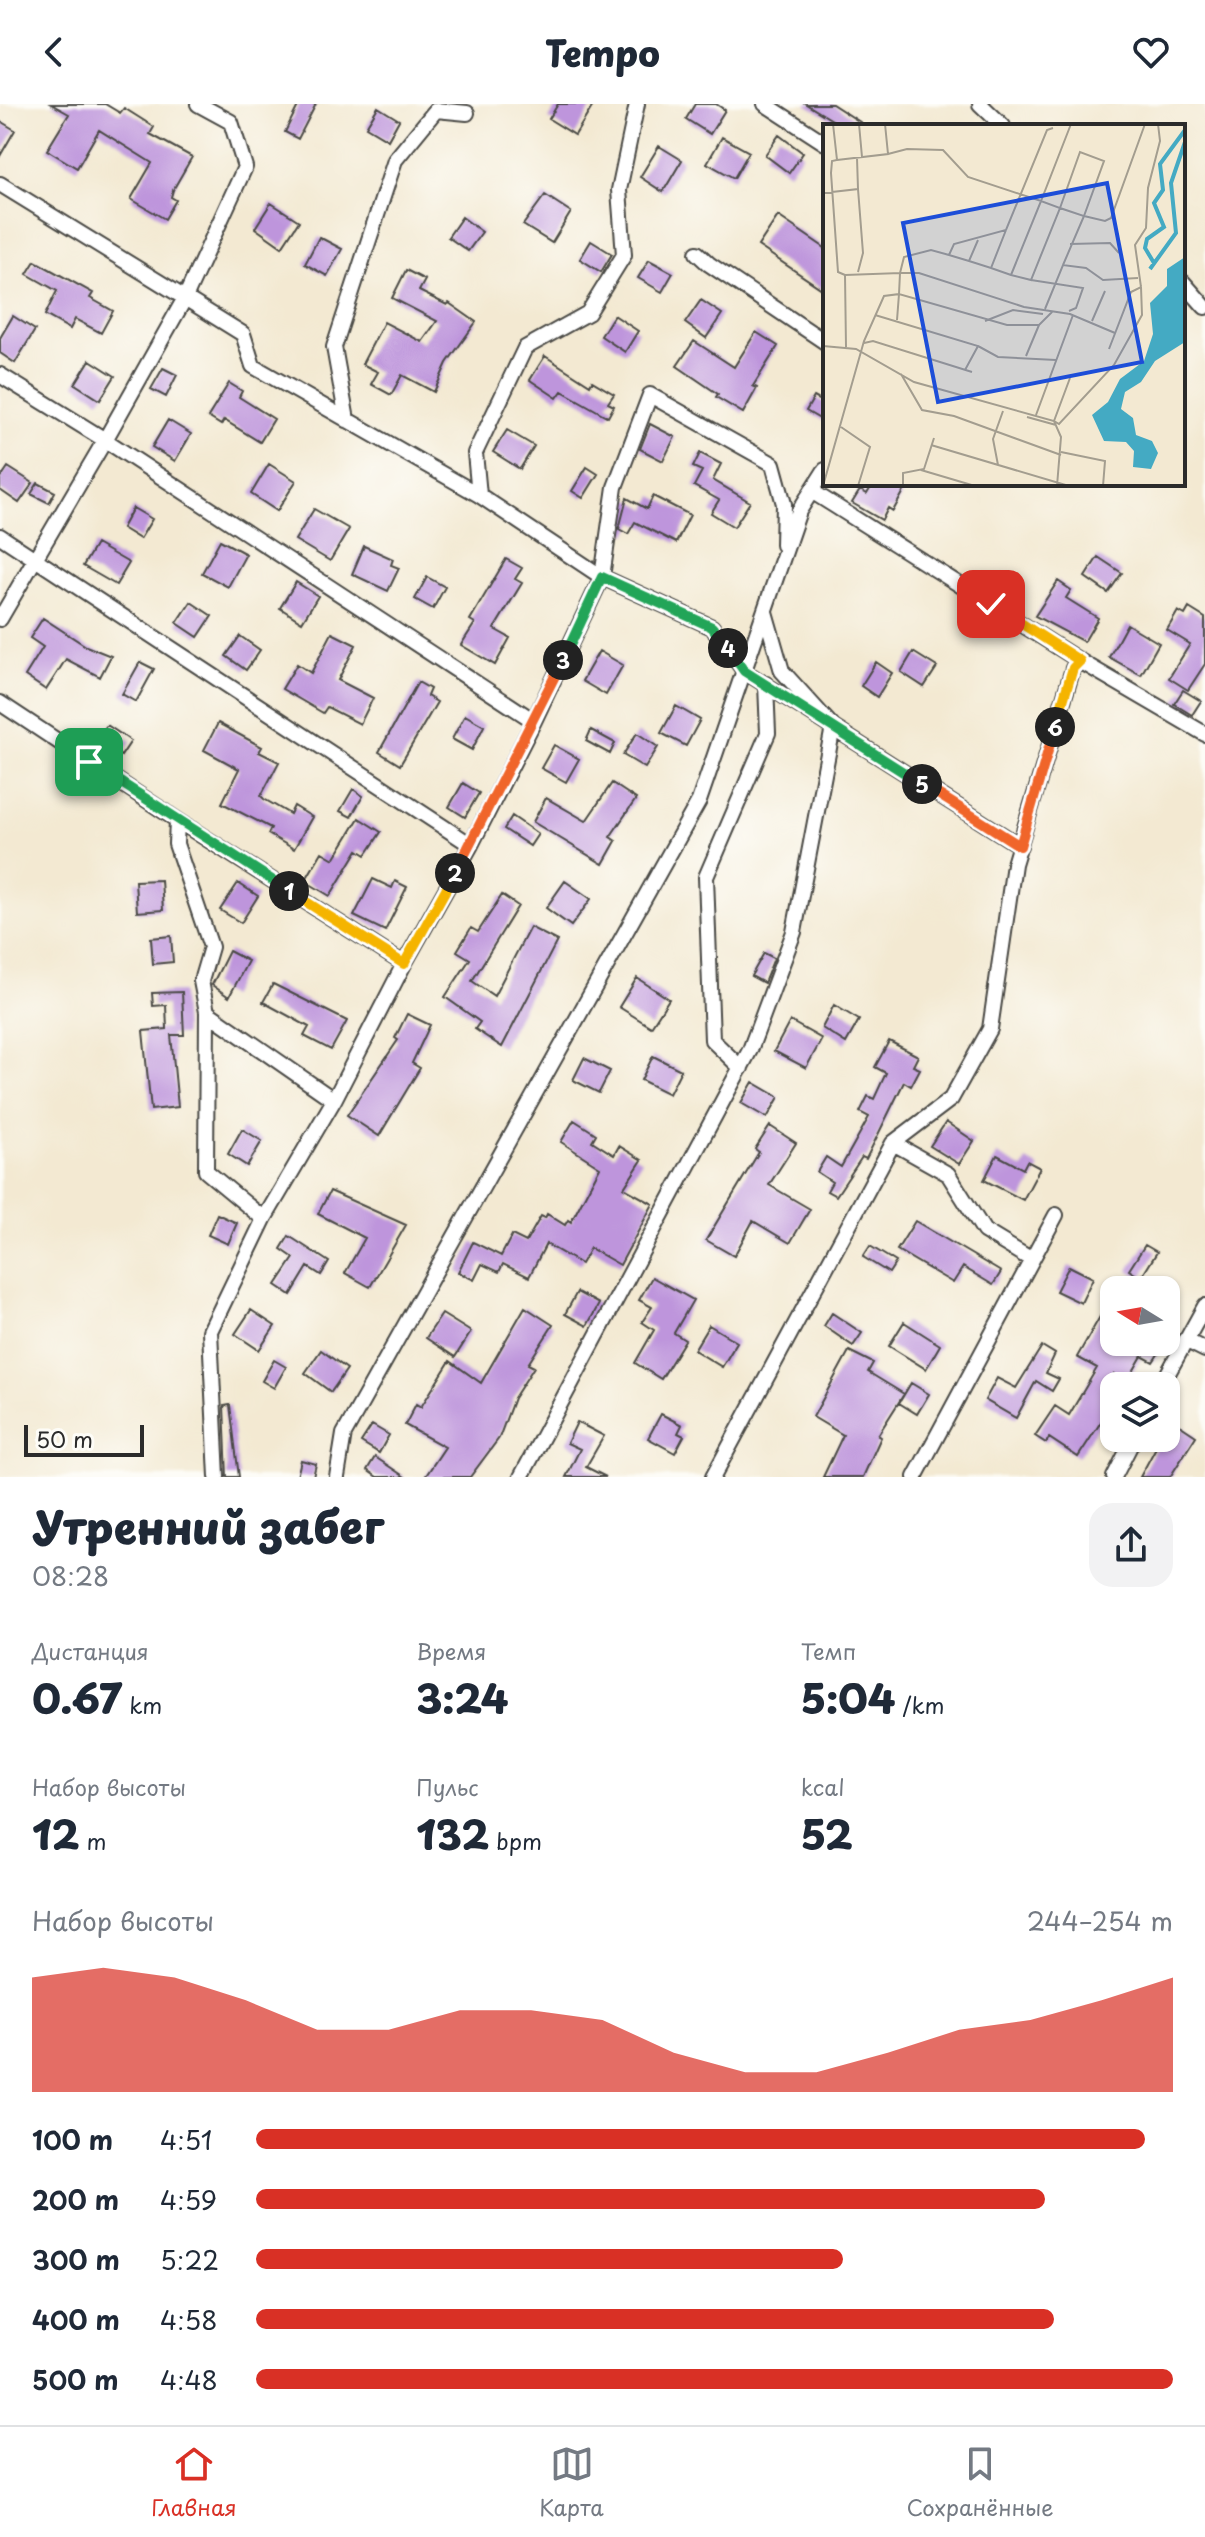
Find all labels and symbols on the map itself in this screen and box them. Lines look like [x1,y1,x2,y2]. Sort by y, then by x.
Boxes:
inset map [823,124,1185,486]
pin [957,570,1025,638]
pin: 4 [708,628,748,668]
pin: 3 [543,640,583,680]
pin: 6 [1035,707,1075,747]
pin [55,728,123,796]
pin: 5 [902,764,942,804]
pin: 2 [435,853,475,893]
pin: 1 [269,871,309,911]
north arrow [1100,1276,1180,1356]
scale bar [24,1421,144,1457]

